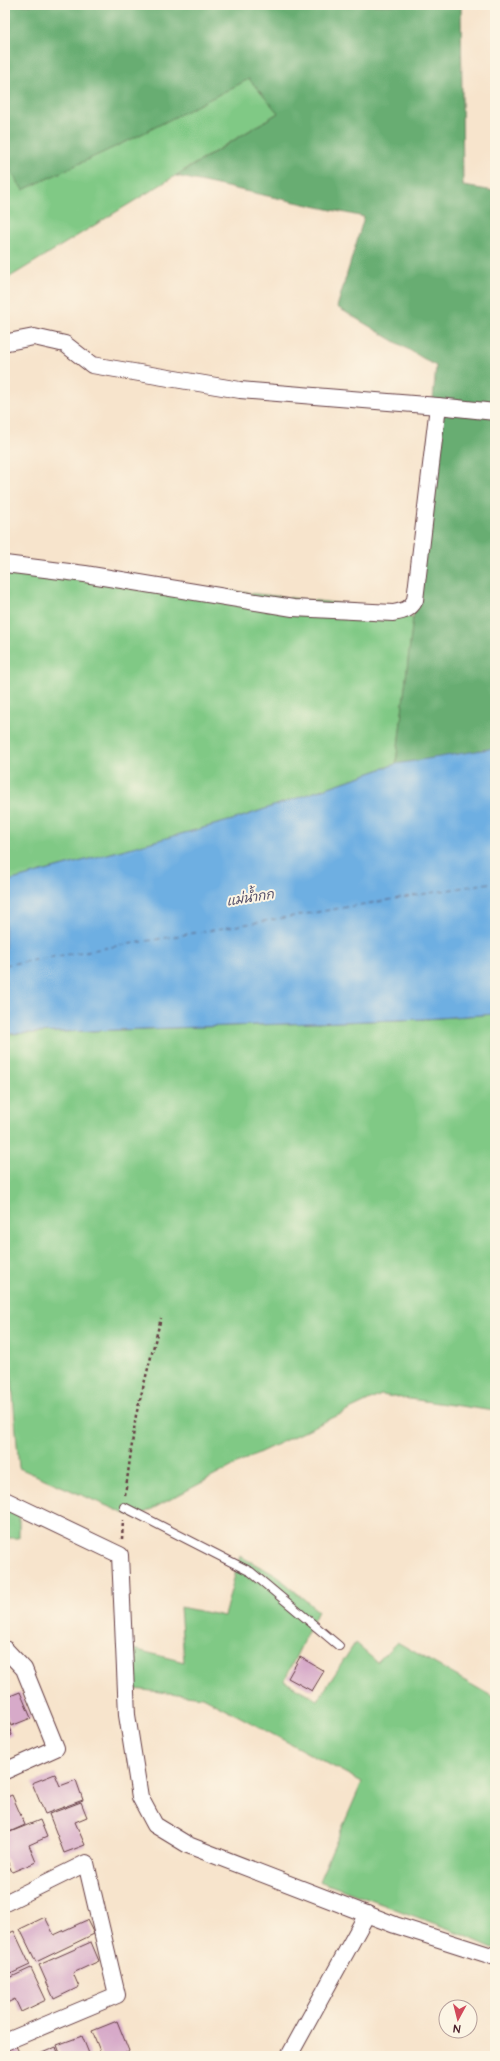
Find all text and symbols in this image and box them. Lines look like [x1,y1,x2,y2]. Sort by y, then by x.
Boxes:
water label: แม่น้ำกก [224,881,276,911]
north arrow [438,1999,478,2039]
text: N [452,2021,461,2036]

